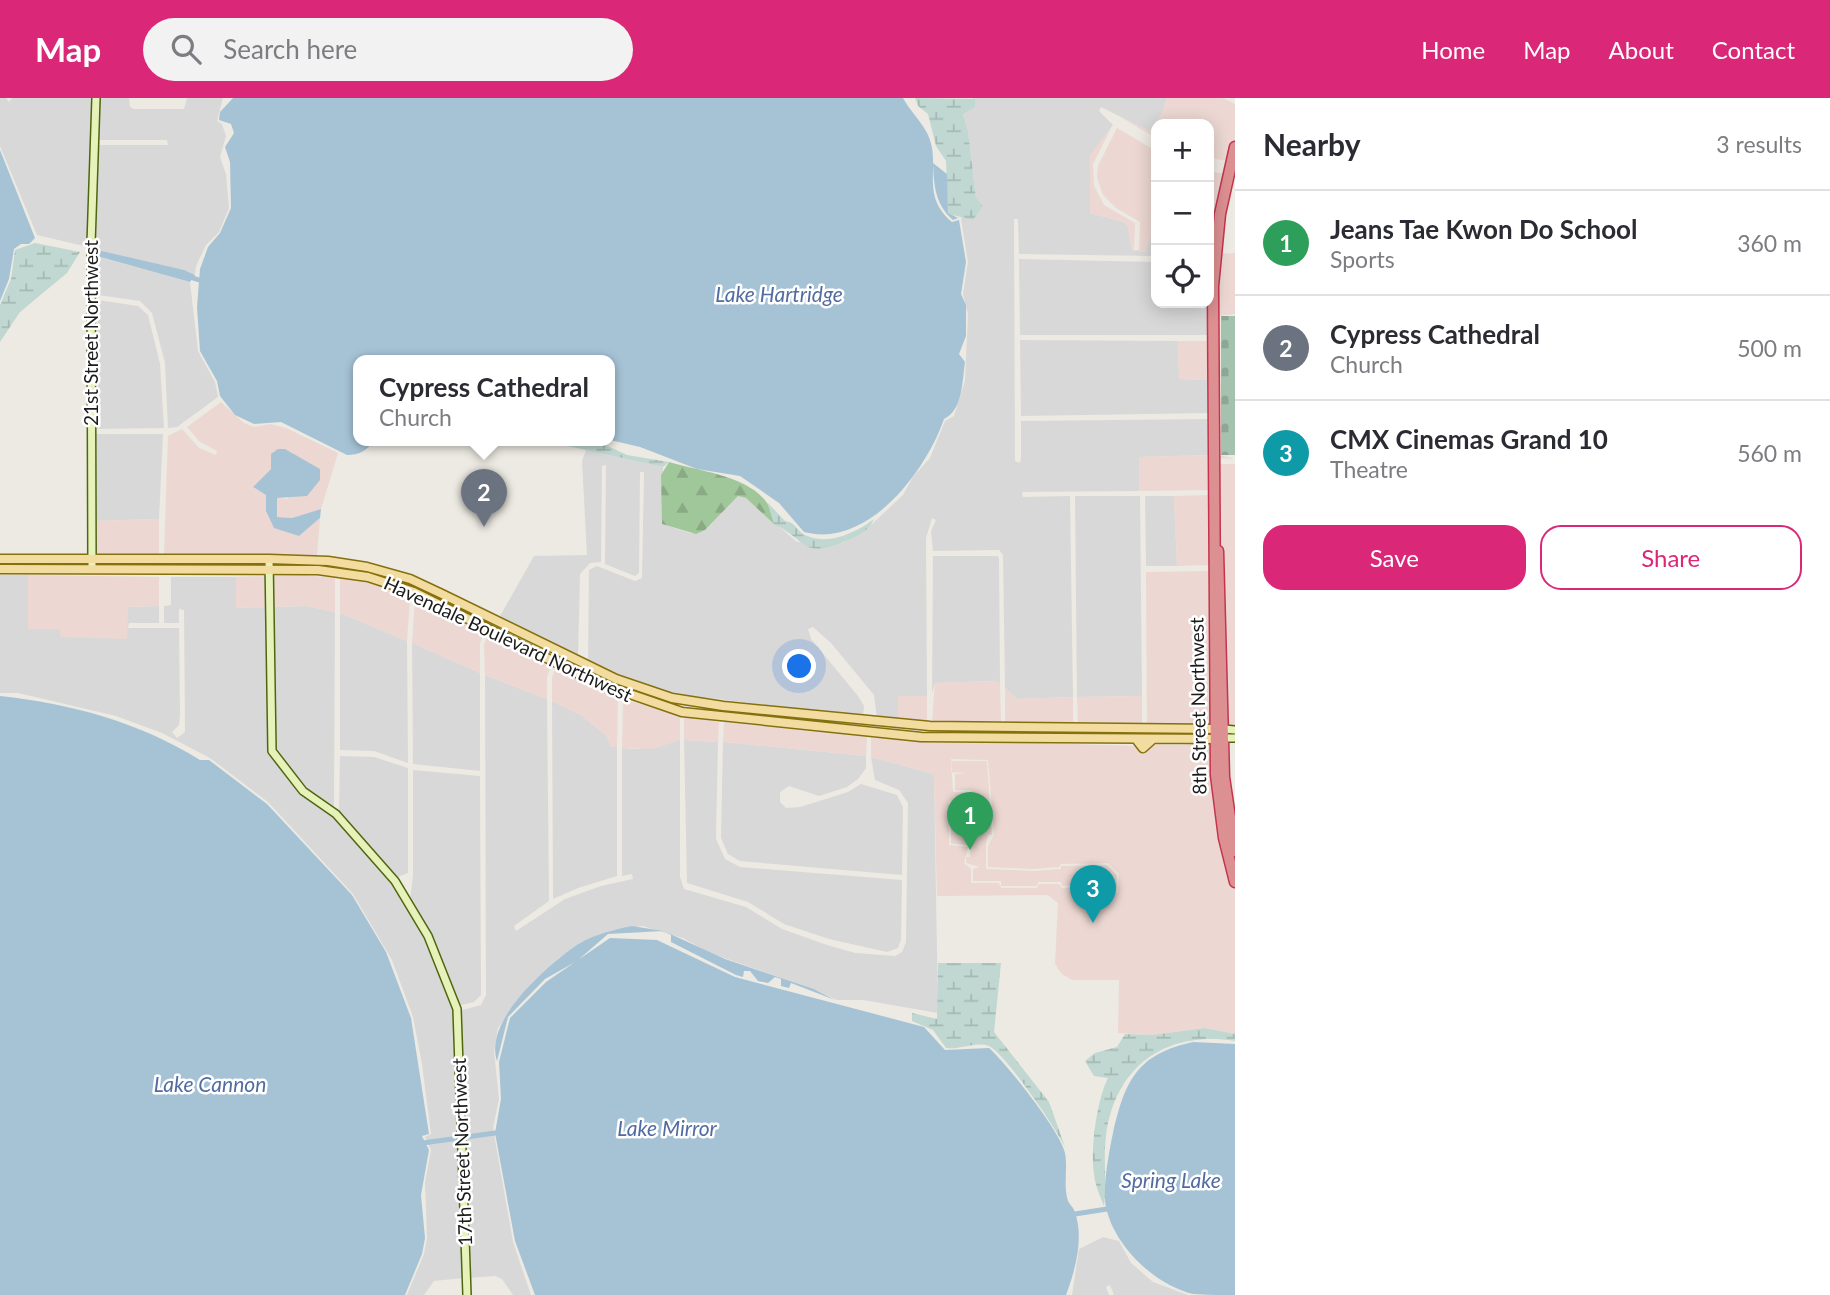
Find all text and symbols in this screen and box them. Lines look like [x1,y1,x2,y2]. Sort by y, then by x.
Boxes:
search box [143,18,633,81]
text: Map [35,29,101,69]
icon: search [167,30,205,68]
text: Search here [223,33,357,65]
text: Home [1421,35,1485,64]
text: Map [1523,35,1571,64]
text: About [1609,35,1674,64]
text: Contact [1712,35,1795,64]
map controls [1151,119,1214,308]
button: + [1151,119,1214,182]
text: Nearby [1263,126,1361,162]
text: 3 results [1716,130,1802,158]
button: − [1151,182,1214,245]
text: Jeans Tae Kwon Do School [1330,213,1638,245]
text: 1 [1279,229,1293,257]
text: 360 m [1737,229,1802,257]
street label: 21st Street Northwest [79,240,102,426]
button: locate [1151,245,1214,308]
text: Sports [1330,245,1395,273]
water label: Lake Hartridge [715,281,843,306]
text: Cypress Cathedral [1330,318,1540,350]
text: 2 [1279,334,1293,362]
text: 500 m [1737,334,1802,362]
text: Church [1330,350,1403,378]
popup [353,355,615,446]
text: Cypress Cathedral [379,371,589,403]
text: Church [379,403,452,431]
text: CMX Cinemas Grand 10 [1330,423,1608,455]
text: 3 [1279,439,1293,467]
text: 560 m [1737,439,1802,467]
text: Theatre [1330,455,1408,483]
pin: 2 [461,469,507,527]
button: Save [1263,525,1526,590]
button: Share [1540,525,1802,590]
street label: Havendale Boulevard Northwest [380,571,636,706]
street label: 8th Street Northwest [1184,617,1211,795]
your location [782,649,816,683]
pin: 1 [947,792,993,850]
pin: 3 [1070,865,1116,923]
street label: 17th Street Northwest [447,1057,476,1247]
water label: Lake Cannon [154,1071,266,1096]
water label: Lake Mirror [617,1115,718,1140]
water label: Spring Lake [1121,1167,1221,1192]

